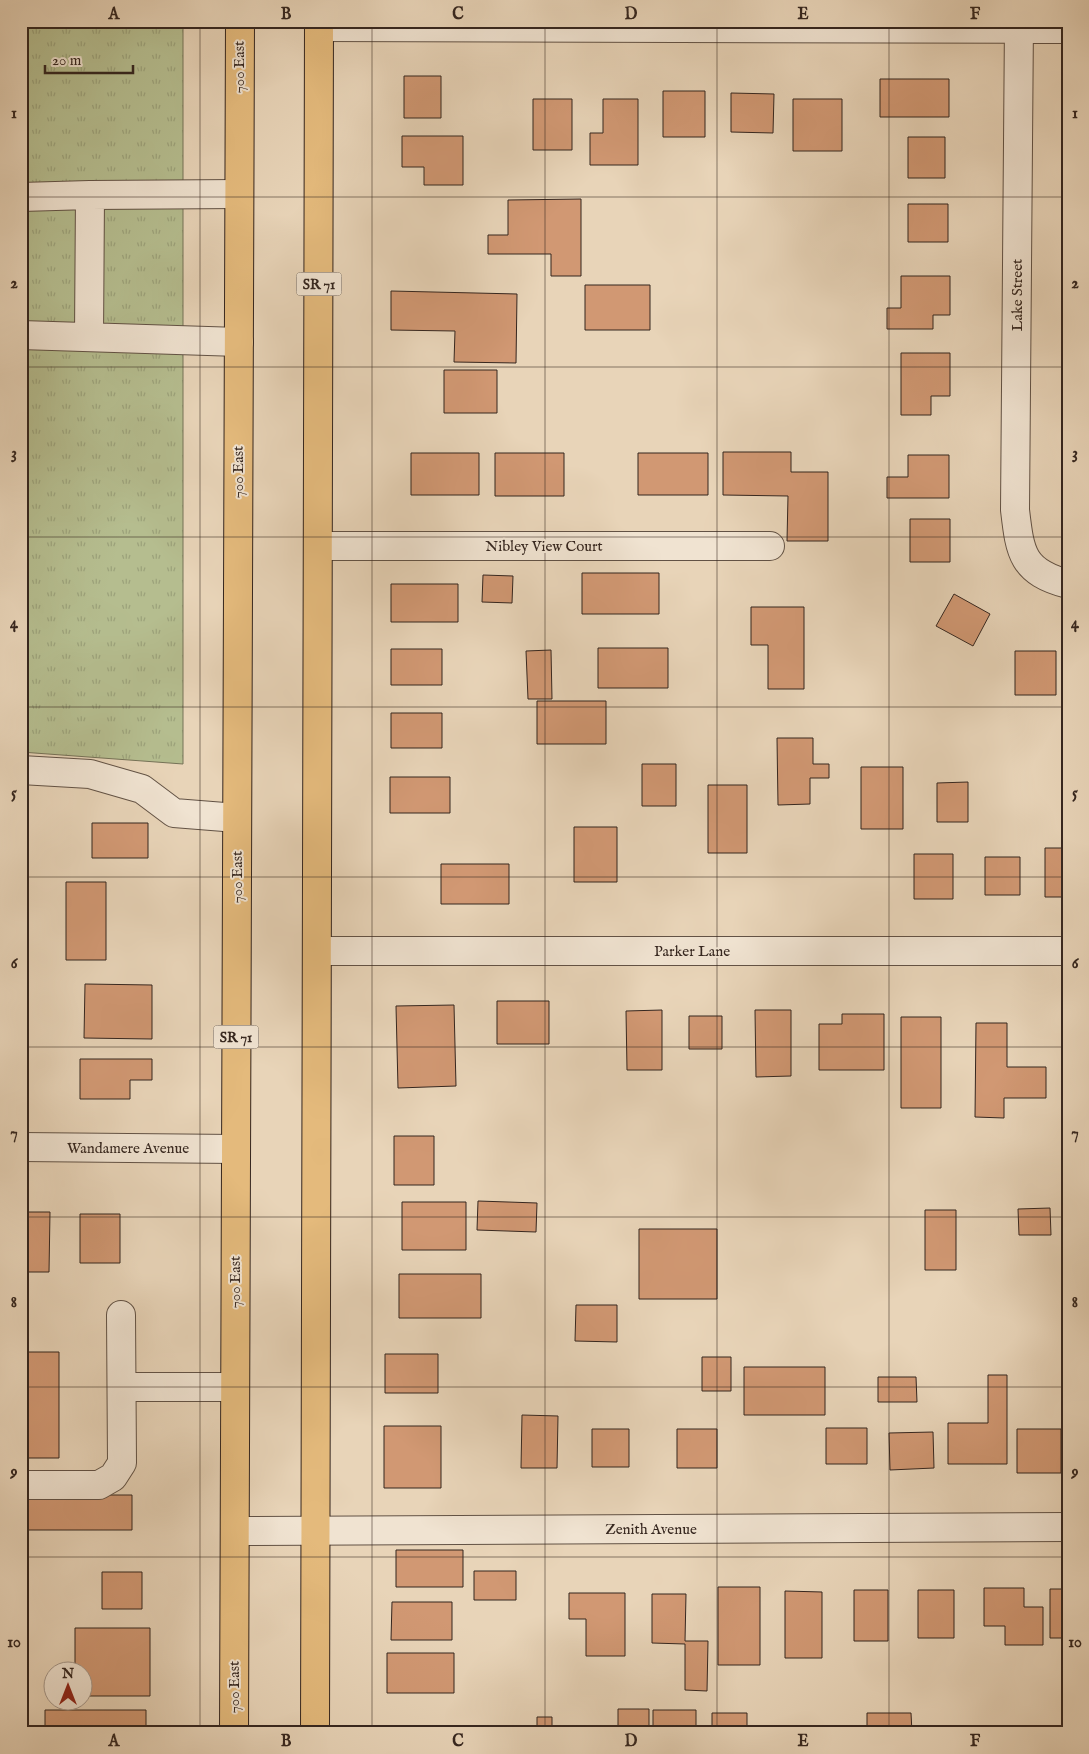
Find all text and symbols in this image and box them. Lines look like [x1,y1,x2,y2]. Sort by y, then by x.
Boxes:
text: A [108,5,121,25]
text: B [281,5,292,25]
text: C [452,5,464,25]
text: D [625,5,638,25]
text: E [797,5,809,25]
text: F [970,5,981,25]
street label: 700 East [230,41,249,93]
scale bar [45,42,132,74]
text: 20 m [52,51,82,70]
text: 1 [11,104,17,124]
text: 1 [1072,104,1078,124]
street label: Lake Street [1008,259,1027,331]
road number: SR 71 [296,272,342,296]
text: 2 [10,274,18,294]
text: 2 [1071,274,1079,294]
text: 3 [11,444,17,464]
text: 3 [1072,444,1078,464]
street label: 700 East [229,446,248,498]
street label: Nibley View Court [485,537,603,556]
text: 4 [10,614,19,634]
text: 4 [1071,614,1080,634]
text: 5 [11,784,17,804]
text: 5 [1072,784,1078,804]
street label: 700 East [228,851,247,903]
street label: Parker Lane [654,942,730,961]
text: 6 [11,954,19,974]
text: 6 [1072,954,1080,974]
road number: SR 71 [214,1026,258,1048]
text: 7 [10,1124,18,1144]
text: 7 [1071,1124,1079,1144]
street label: Wandamere Avenue [67,1139,189,1158]
street label: 700 East [226,1256,245,1308]
text: 8 [11,1293,17,1313]
text: 8 [1072,1293,1078,1313]
text: 9 [10,1463,18,1483]
text: 9 [1071,1463,1079,1483]
street label: Zenith Avenue [605,1520,697,1539]
text: 10 [7,1633,21,1653]
text: 10 [1068,1633,1082,1653]
street label: 700 East [225,1661,244,1713]
north arrow [42,1662,92,1712]
text: N [61,1665,74,1683]
text: A [108,1732,121,1752]
text: B [281,1732,292,1752]
text: C [452,1732,464,1752]
text: D [625,1732,638,1752]
text: E [797,1732,809,1752]
text: F [970,1732,981,1752]

